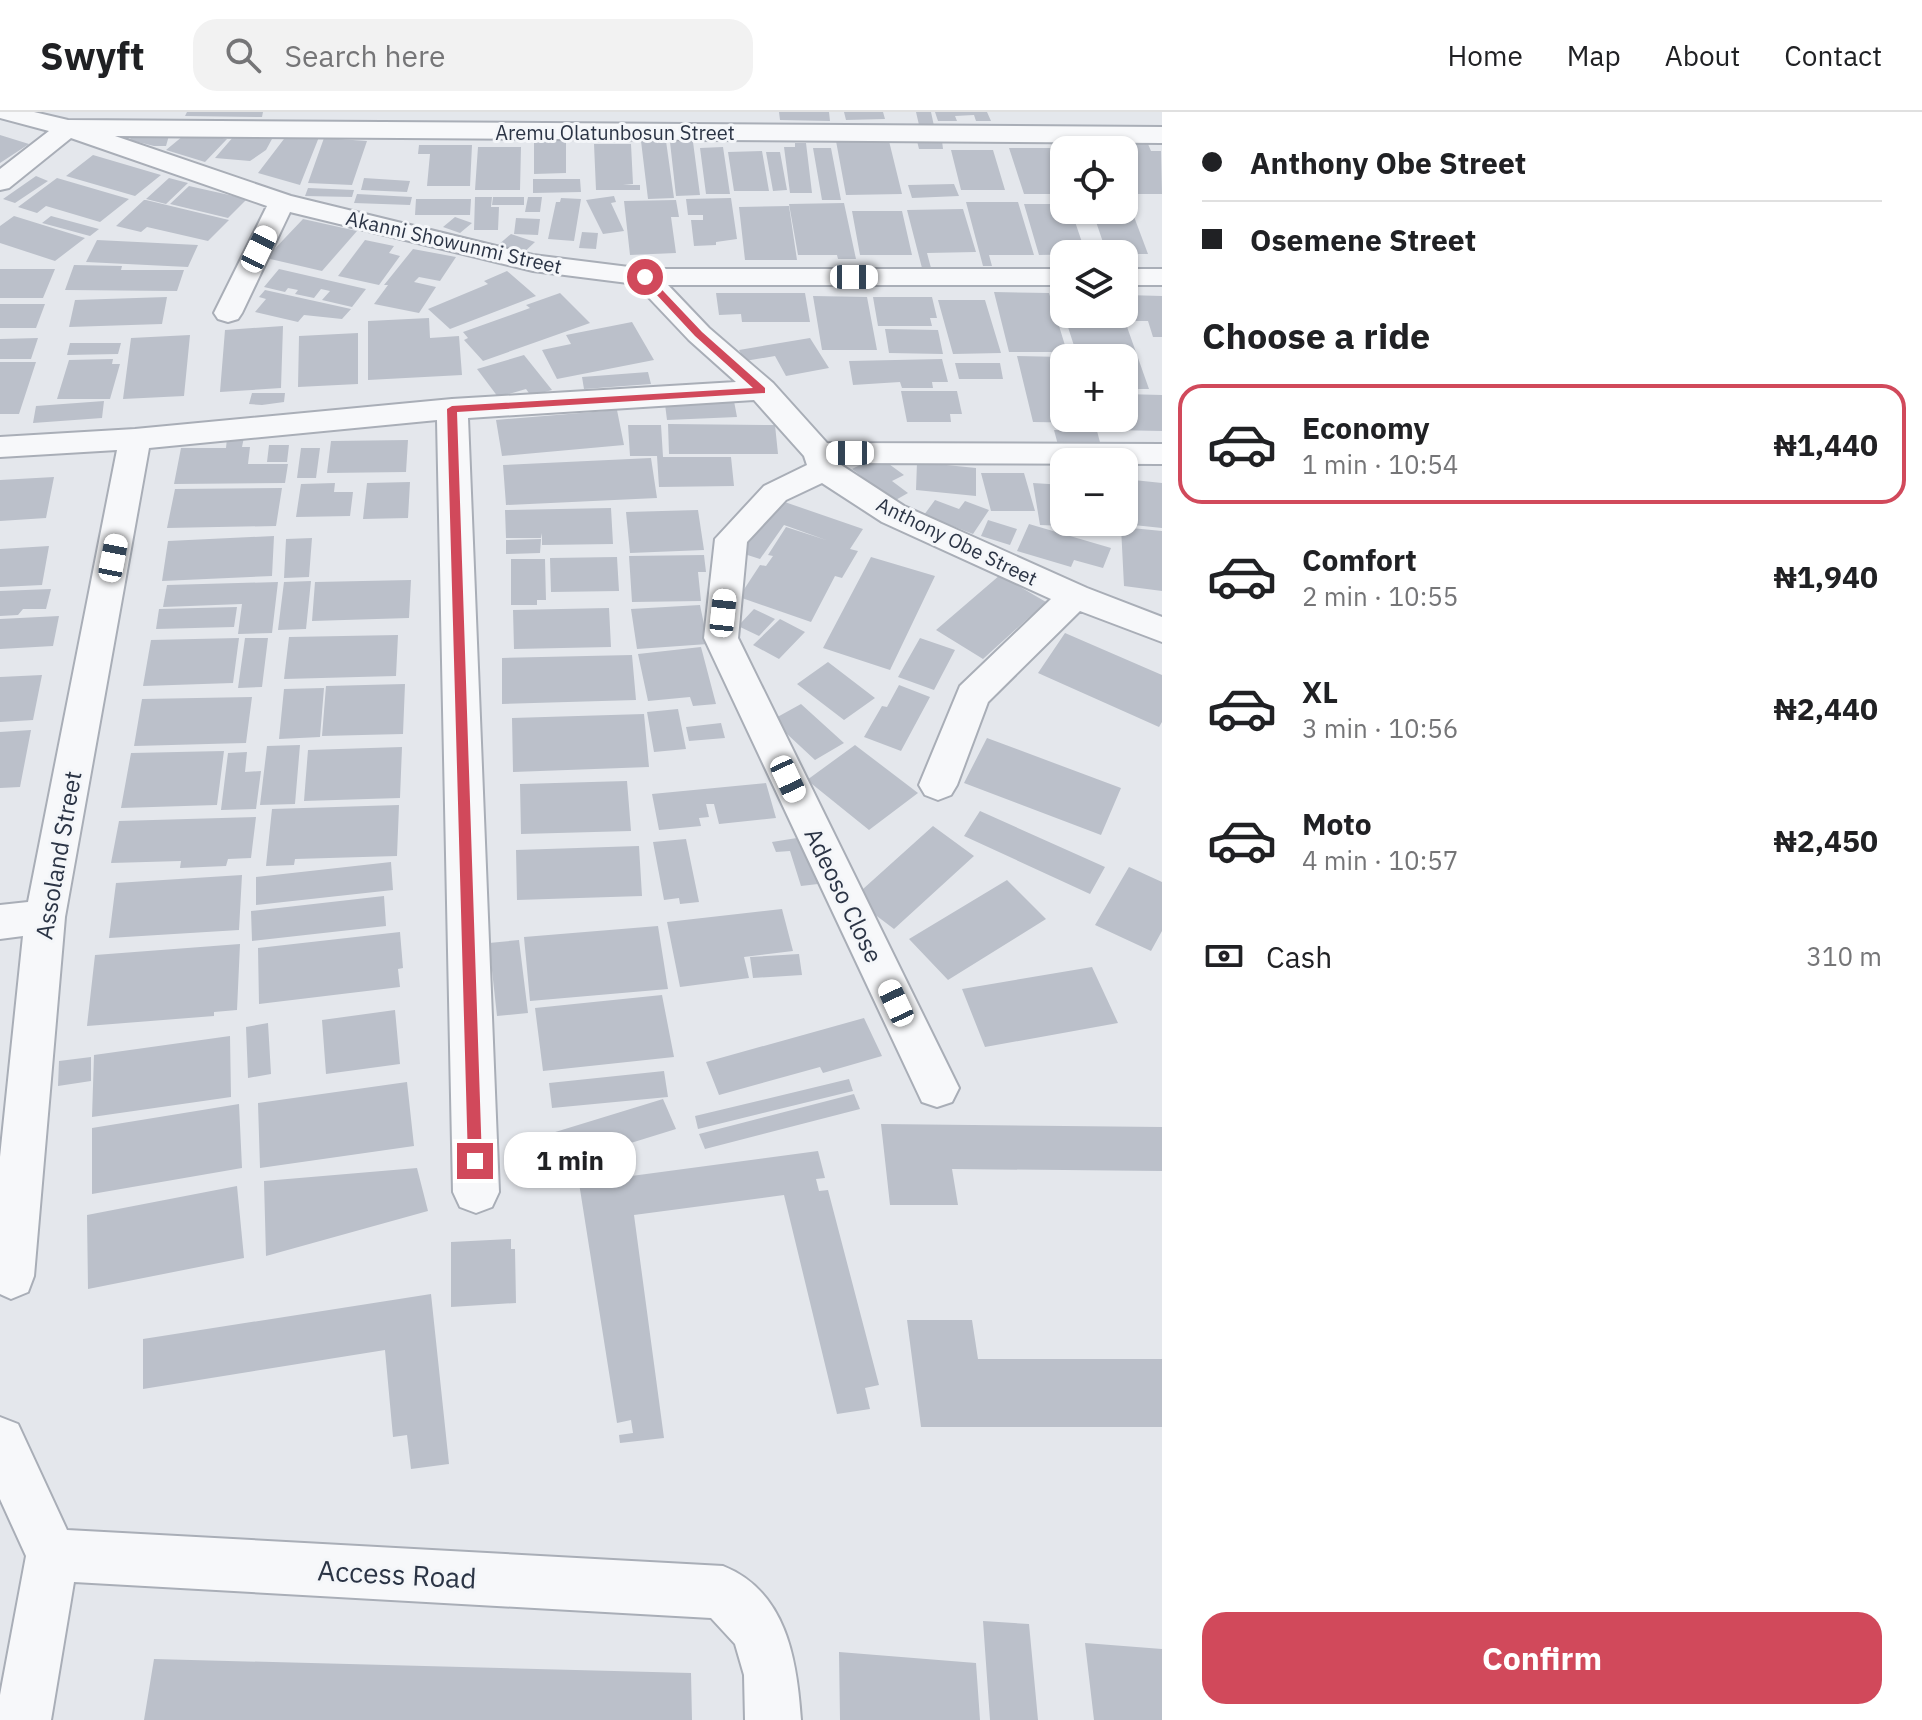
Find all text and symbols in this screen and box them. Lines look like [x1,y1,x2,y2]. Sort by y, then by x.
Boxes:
search box [193,19,753,91]
text: Swyft [40,31,145,80]
icon: search [221,33,265,77]
text: Search here [285,36,445,75]
text: Home [1447,37,1523,74]
text: Map [1567,37,1621,74]
text: About [1665,37,1740,74]
text: Contact [1784,37,1882,74]
street label: Aremu Olatunbosun Street [495,119,735,146]
map controls [1050,136,1138,536]
button: locate [1050,136,1138,224]
text: Anthony Obe Street [1250,143,1526,182]
street label: Akanni Showunmi Street [343,204,565,280]
text: Osemene Street [1250,220,1476,259]
car [238,222,280,276]
button: layers [1050,240,1138,328]
route start [627,259,663,295]
car [830,265,878,289]
text: Choose a ride [1202,312,1430,359]
button: + [1050,344,1138,432]
icon: car [1206,408,1278,480]
text: Economy [1302,408,1430,447]
text: ₦1,440 [1773,425,1878,464]
car [826,441,874,465]
text: 1 min · 10:54 [1302,447,1458,481]
button: − [1050,448,1138,536]
street label: Anthony Obe Street [872,490,1042,592]
car [97,532,129,584]
icon: car [1206,540,1278,612]
text: Comfort [1302,540,1417,579]
text: ₦1,940 [1773,557,1878,596]
text: 2 min · 10:55 [1302,579,1458,613]
car [709,588,737,638]
icon: car [1206,672,1278,744]
text: XL [1302,672,1338,711]
text: ₦2,440 [1773,689,1878,728]
text: 3 min · 10:56 [1302,711,1458,745]
car [767,752,809,806]
street label: Assoland Street [27,768,89,942]
icon: car [1206,804,1278,876]
text: Moto [1302,804,1372,843]
text: ₦2,450 [1773,821,1878,860]
street label: Adeoso Close [798,822,890,968]
text: 4 min · 10:57 [1302,843,1458,877]
icon: cash [1202,934,1246,978]
text: Cash [1266,937,1332,976]
text: 310 m [1806,939,1882,973]
car [875,976,917,1030]
callout: 1 min [503,1133,635,1189]
route end [457,1143,493,1179]
text: 1 min [536,1143,604,1177]
street label: Access Road [317,1551,477,1597]
button: Confirm [1202,1612,1882,1704]

